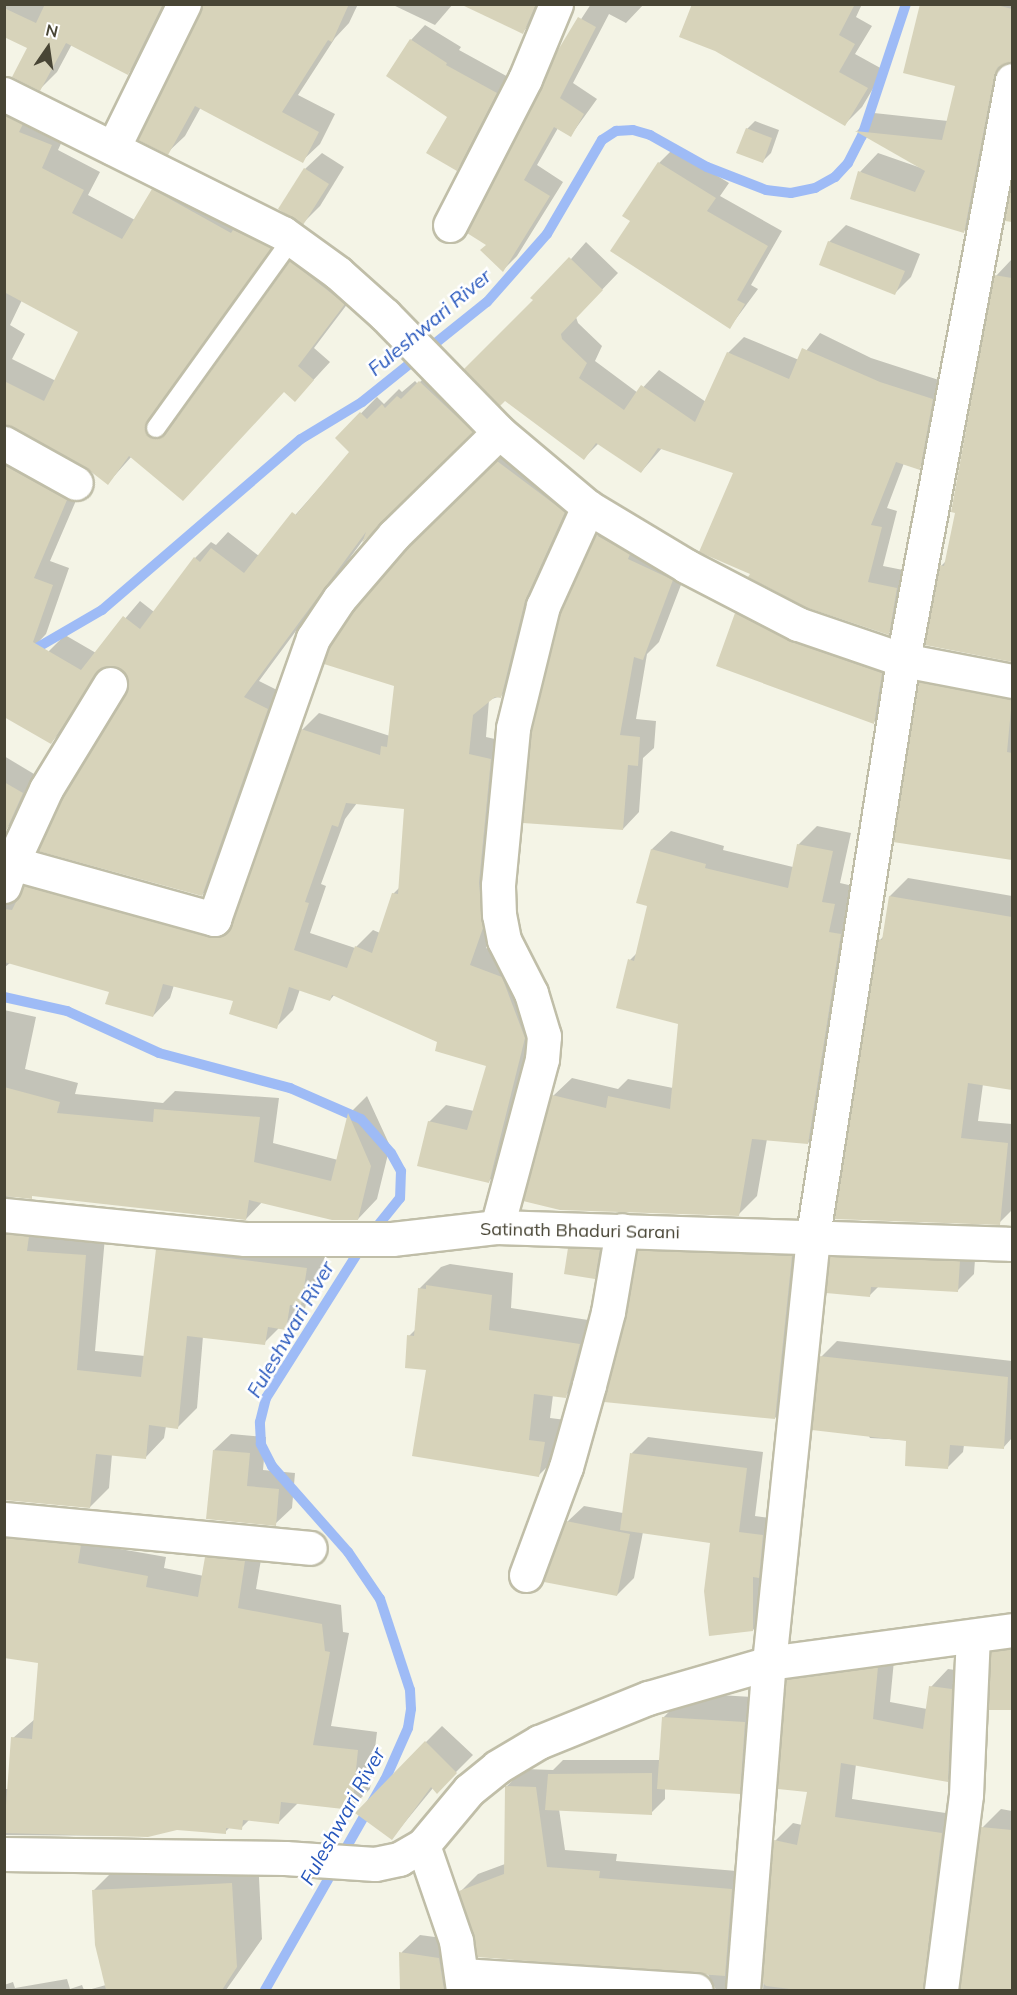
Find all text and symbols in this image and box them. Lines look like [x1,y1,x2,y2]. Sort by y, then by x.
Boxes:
north arrow [18,18,78,78]
text: N [44,19,60,42]
water label: Fuleshwari River [363,264,495,380]
street label: Satinath Bhaduri Sarani [480,1218,680,1244]
water label: Fuleshwari River [241,1257,339,1401]
water label: Fuleshwari River [294,1743,390,1889]

